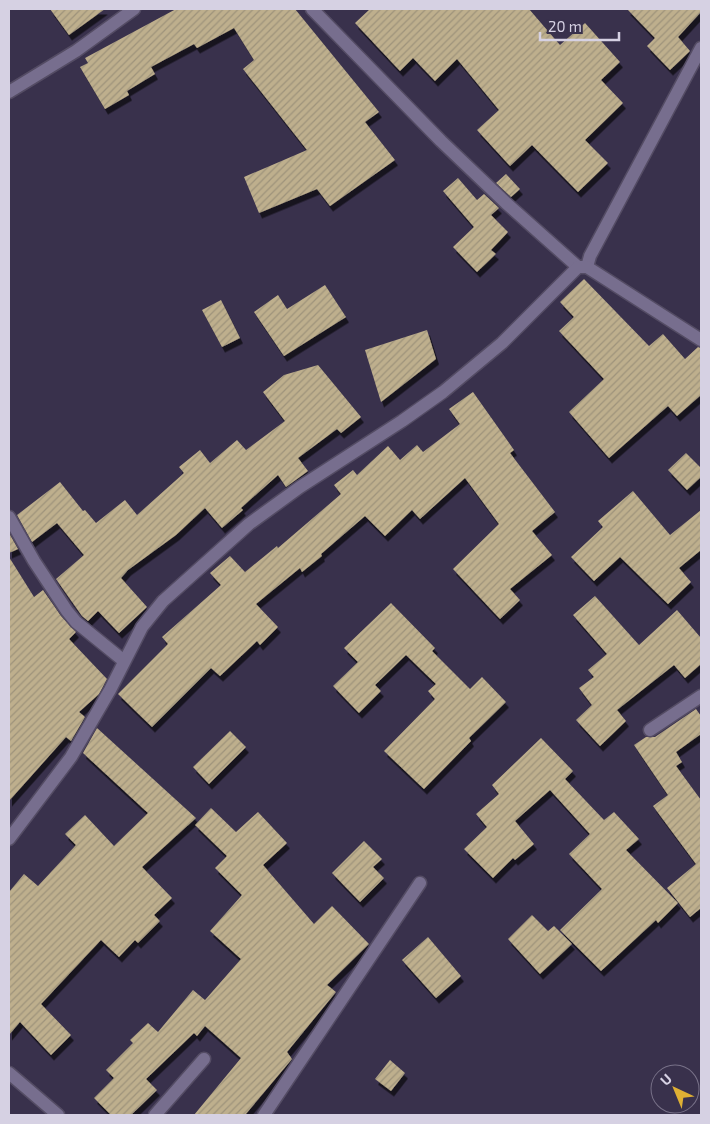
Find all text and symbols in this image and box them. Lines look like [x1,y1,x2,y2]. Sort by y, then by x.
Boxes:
scale bar [540,10,619,42]
text: 20 m [548,17,582,35]
north arrow [650,1064,700,1114]
text: U [656,1070,675,1089]

